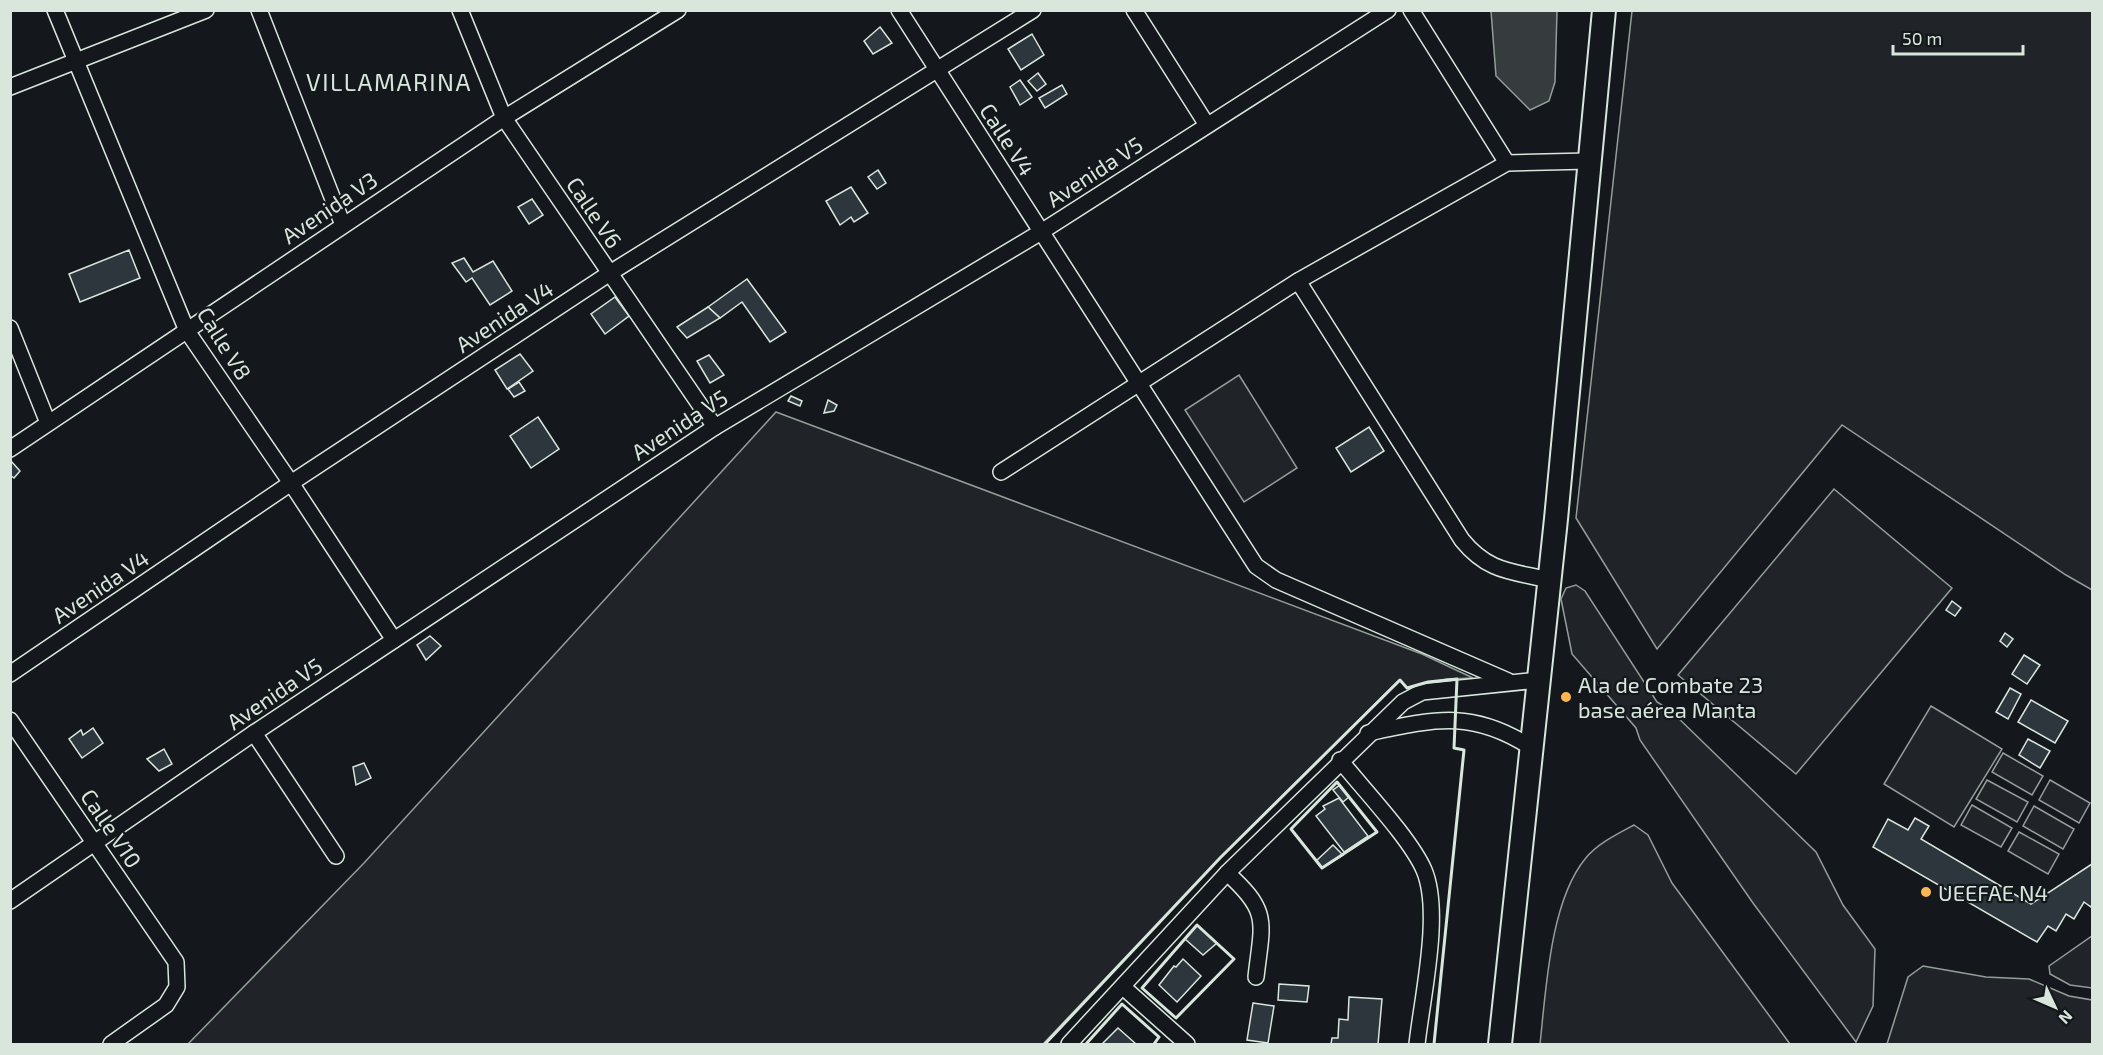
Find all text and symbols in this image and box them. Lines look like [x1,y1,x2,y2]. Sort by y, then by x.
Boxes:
scale bar [1893,18,2024,56]
text: 50 m [1902,27,1942,49]
district label: VILLAMARINA [306,67,472,96]
street label: Calle V4 [975,98,1041,180]
street label: Avenida V5 [1041,130,1147,212]
street label: Avenida V3 [276,166,382,248]
street label: Calle V6 [562,172,628,252]
street label: Avenida V4 [450,275,558,357]
street label: Calle V8 [193,302,257,384]
street label: Avenida V5 [626,383,732,465]
street label: Avenida V4 [47,544,153,628]
street label: Avenida V5 [222,652,326,734]
place label: Ala de Combate 23 base aérea Manta [1578,671,1763,722]
marker: Ala de Combate 23 base aérea Manta [1559,690,1573,704]
street label: Calle V10 [76,784,148,872]
place label: UEEFAE N4 [1938,879,2048,905]
marker: UEEFAE N4 [1919,885,1933,899]
north arrow [2025,977,2085,1037]
text: N [2055,1007,2077,1029]

